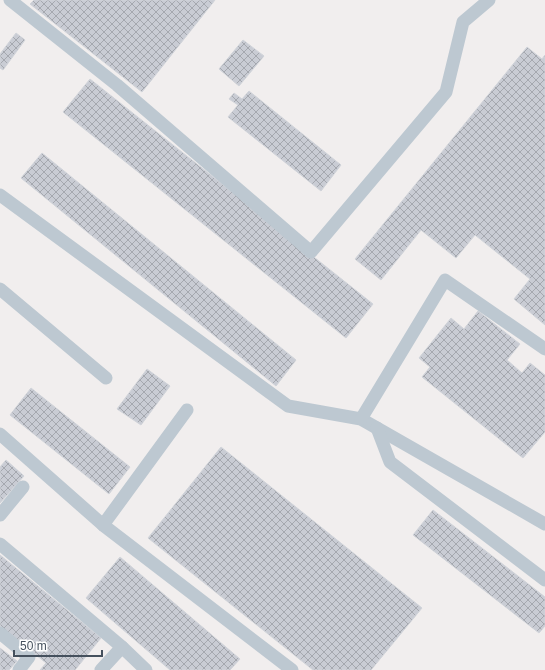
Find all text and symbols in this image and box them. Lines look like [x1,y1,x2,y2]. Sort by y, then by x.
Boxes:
scale bar [14,632,102,658]
text: 50 m [20,639,47,653]

